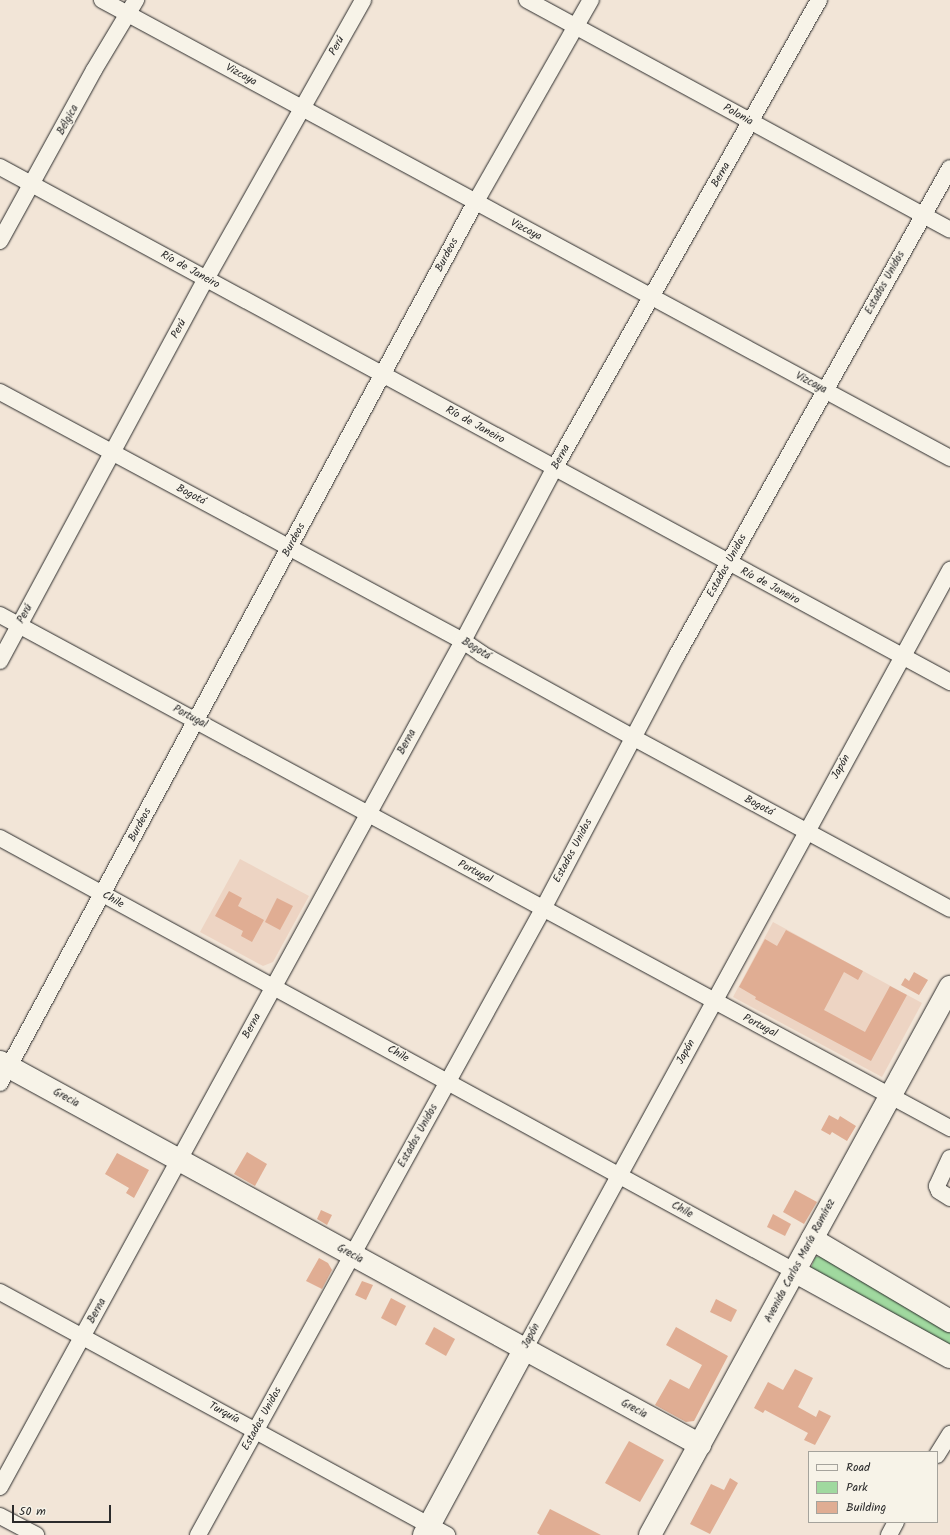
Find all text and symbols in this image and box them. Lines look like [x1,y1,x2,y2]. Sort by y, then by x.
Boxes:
street label: Perú [326,34,348,58]
street label: Vizcaya [223,61,259,89]
street label: Polonia [721,101,755,129]
street label: Bélgica [54,103,82,137]
street label: Berna [709,160,733,190]
street label: Vizcaya [508,216,544,244]
street label: Burdeos [433,236,461,274]
street label: Río de Janeiro [158,248,222,292]
street label: Estados Unidos [862,249,908,317]
street label: Perú [169,317,189,341]
street label: Vizcaya [793,369,829,397]
street label: Río de Janeiro [443,403,507,447]
street label: Berna [549,442,573,472]
street label: Bogotá [174,482,208,508]
street label: Burdeos [280,521,308,559]
street label: Estados Unidos [704,532,750,600]
street label: Río de Janeiro [738,565,802,607]
street label: Perú [14,602,36,626]
street label: Bogotá [459,635,493,663]
street label: Portugal [170,702,210,732]
street label: Berna [395,727,419,757]
street label: Japón [829,752,853,782]
street label: Bogotá [742,793,776,819]
street label: Burdeos [126,806,154,844]
street label: Estados Unidos [551,817,595,885]
street label: Portugal [455,857,495,887]
street label: Chile [100,889,126,911]
street label: Berna [240,1011,264,1041]
street label: Portugal [740,1011,780,1041]
street label: Japón [674,1037,698,1067]
street label: Chile [385,1043,411,1065]
street label: Grecia [51,1085,81,1111]
street label: Estados Unidos [395,1102,441,1170]
street label: Avenida Carlos María Ramírez [762,1197,838,1325]
street label: Chile [669,1199,695,1221]
street label: Grecia [335,1241,365,1267]
street label: Berna [85,1296,109,1326]
street label: Japón [519,1321,543,1351]
street label: Estados Unidos [239,1385,285,1453]
street label: Grecia [619,1396,649,1422]
street label: Turquía [206,1399,242,1427]
legend [808,1451,938,1523]
text: Road [846,1458,870,1477]
text: Park [846,1478,868,1497]
scale bar [14,1497,113,1523]
text: Building [846,1498,886,1517]
text: 50 m [19,1502,46,1521]

